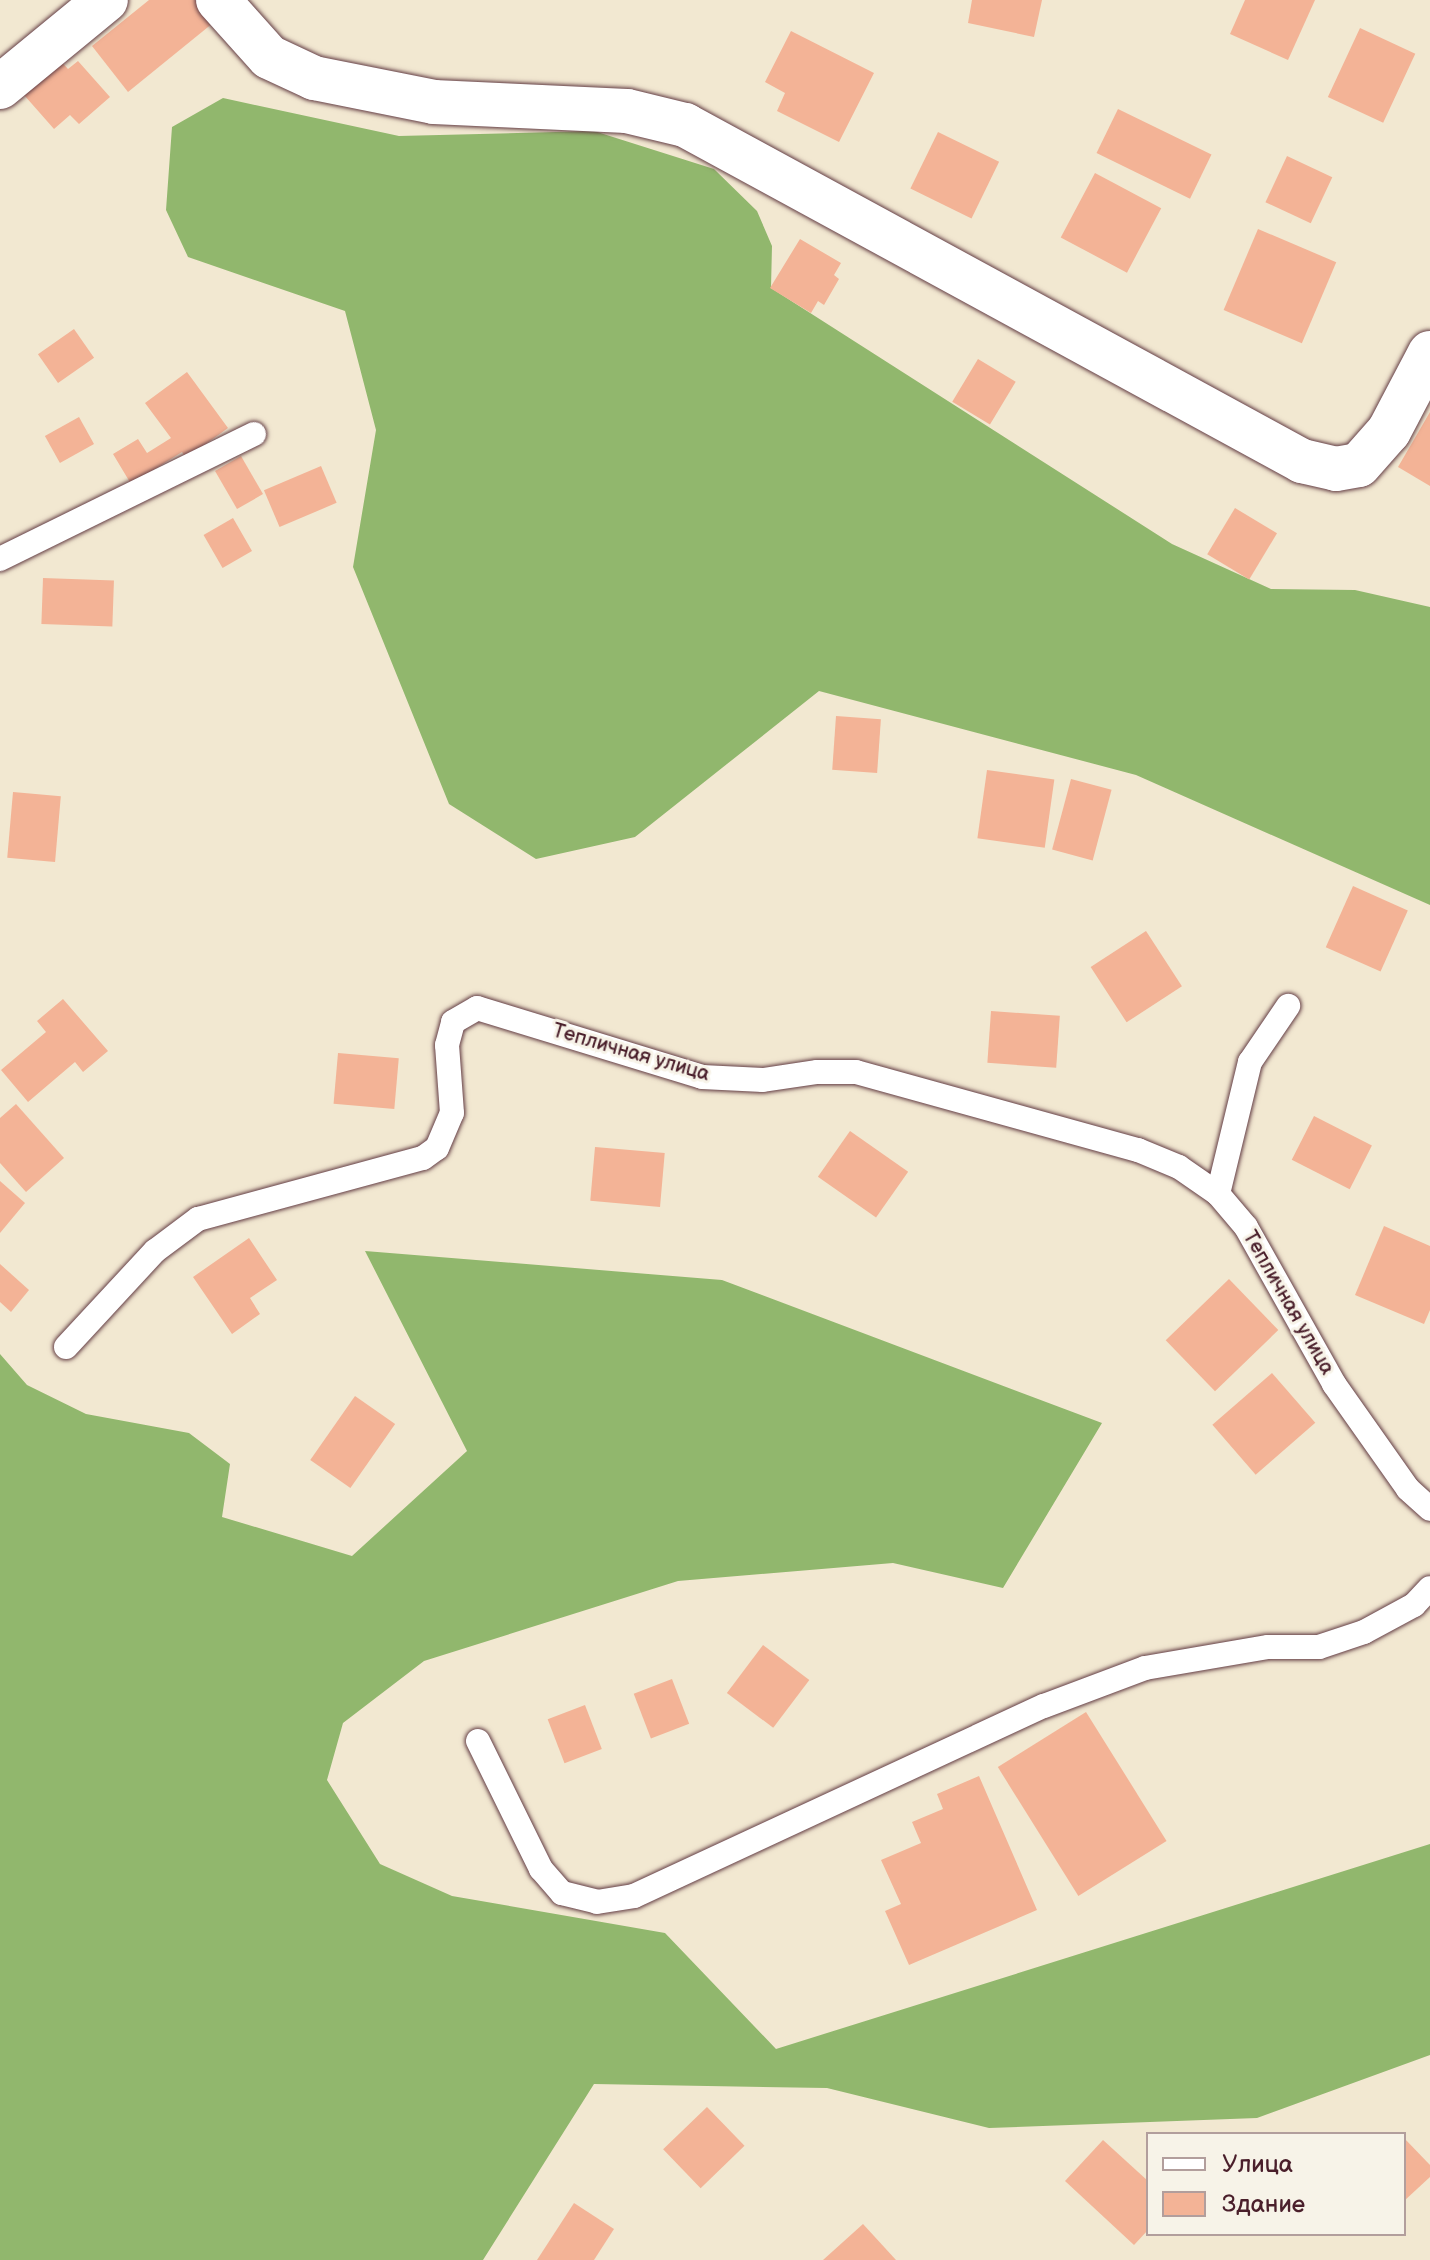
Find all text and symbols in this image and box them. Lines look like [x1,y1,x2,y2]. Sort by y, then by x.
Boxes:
street label: Тепличная улица [550,1019,712,1087]
street label: Тепличная улица [1237,1227,1339,1379]
legend [1146,2132,1406,2236]
text: Улица [1222,2150,1293,2179]
text: Здание [1222,2190,1305,2219]

